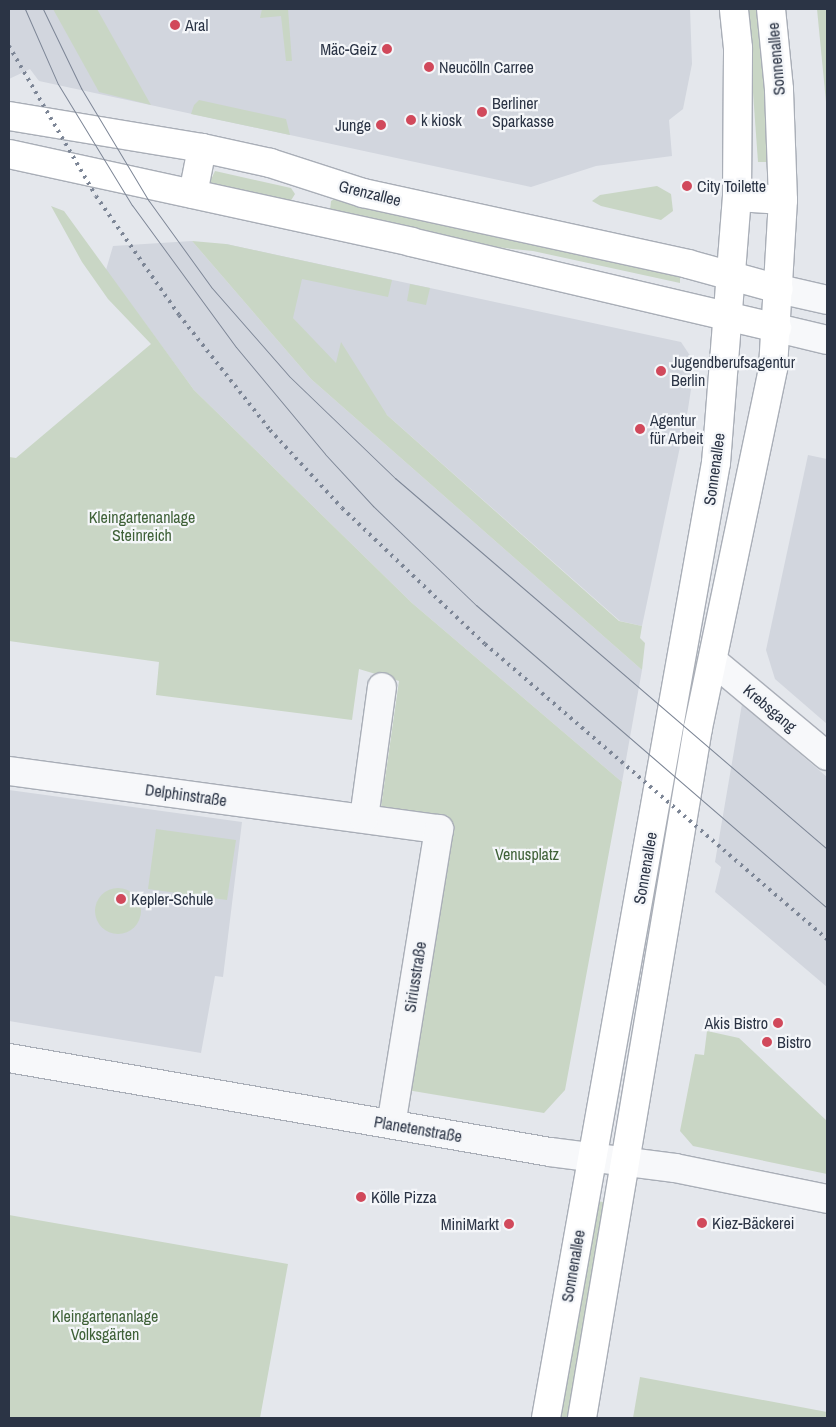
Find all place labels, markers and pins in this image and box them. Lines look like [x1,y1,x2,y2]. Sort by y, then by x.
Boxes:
place label: Aral [185,15,208,35]
marker: Aral [169,19,181,31]
place label: Mäc-Geiz [320,39,377,59]
marker: Mäc-Geiz [381,43,393,55]
place label: Neucölln Carree [439,57,534,77]
marker: Neucölln Carree [423,61,435,73]
place label: Berliner Sparkasse [492,93,554,131]
marker: Berliner Sparkasse [476,106,488,118]
place label: k kiosk [421,110,462,130]
marker: k kiosk [405,114,417,126]
place label: Junge [335,115,371,135]
marker: Junge [375,119,387,131]
place label: City Toilette [697,176,766,196]
marker: City Toilette [681,180,693,192]
place label: Jugendberufsagentur Berlin [671,352,795,390]
marker: Jugendberufsagentur Berlin [655,365,667,377]
place label: Agentur für Arbeit [650,410,704,448]
marker: Agentur für Arbeit [634,423,646,435]
place label: Kepler-Schule [131,889,213,909]
marker: Kepler-Schule [115,893,127,905]
place label: Akis Bistro [705,1013,768,1033]
marker: Akis Bistro [772,1017,784,1029]
place label: Bistro [777,1032,811,1052]
marker: Bistro [761,1036,773,1048]
place label: Kölle Pizza [371,1187,437,1207]
marker: Kölle Pizza [355,1191,367,1203]
place label: Kiez-Bäckerei [712,1213,794,1233]
place label: MiniMarkt [441,1214,499,1234]
marker: Kiez-Bäckerei [696,1217,708,1229]
marker: MiniMarkt [503,1218,515,1230]

